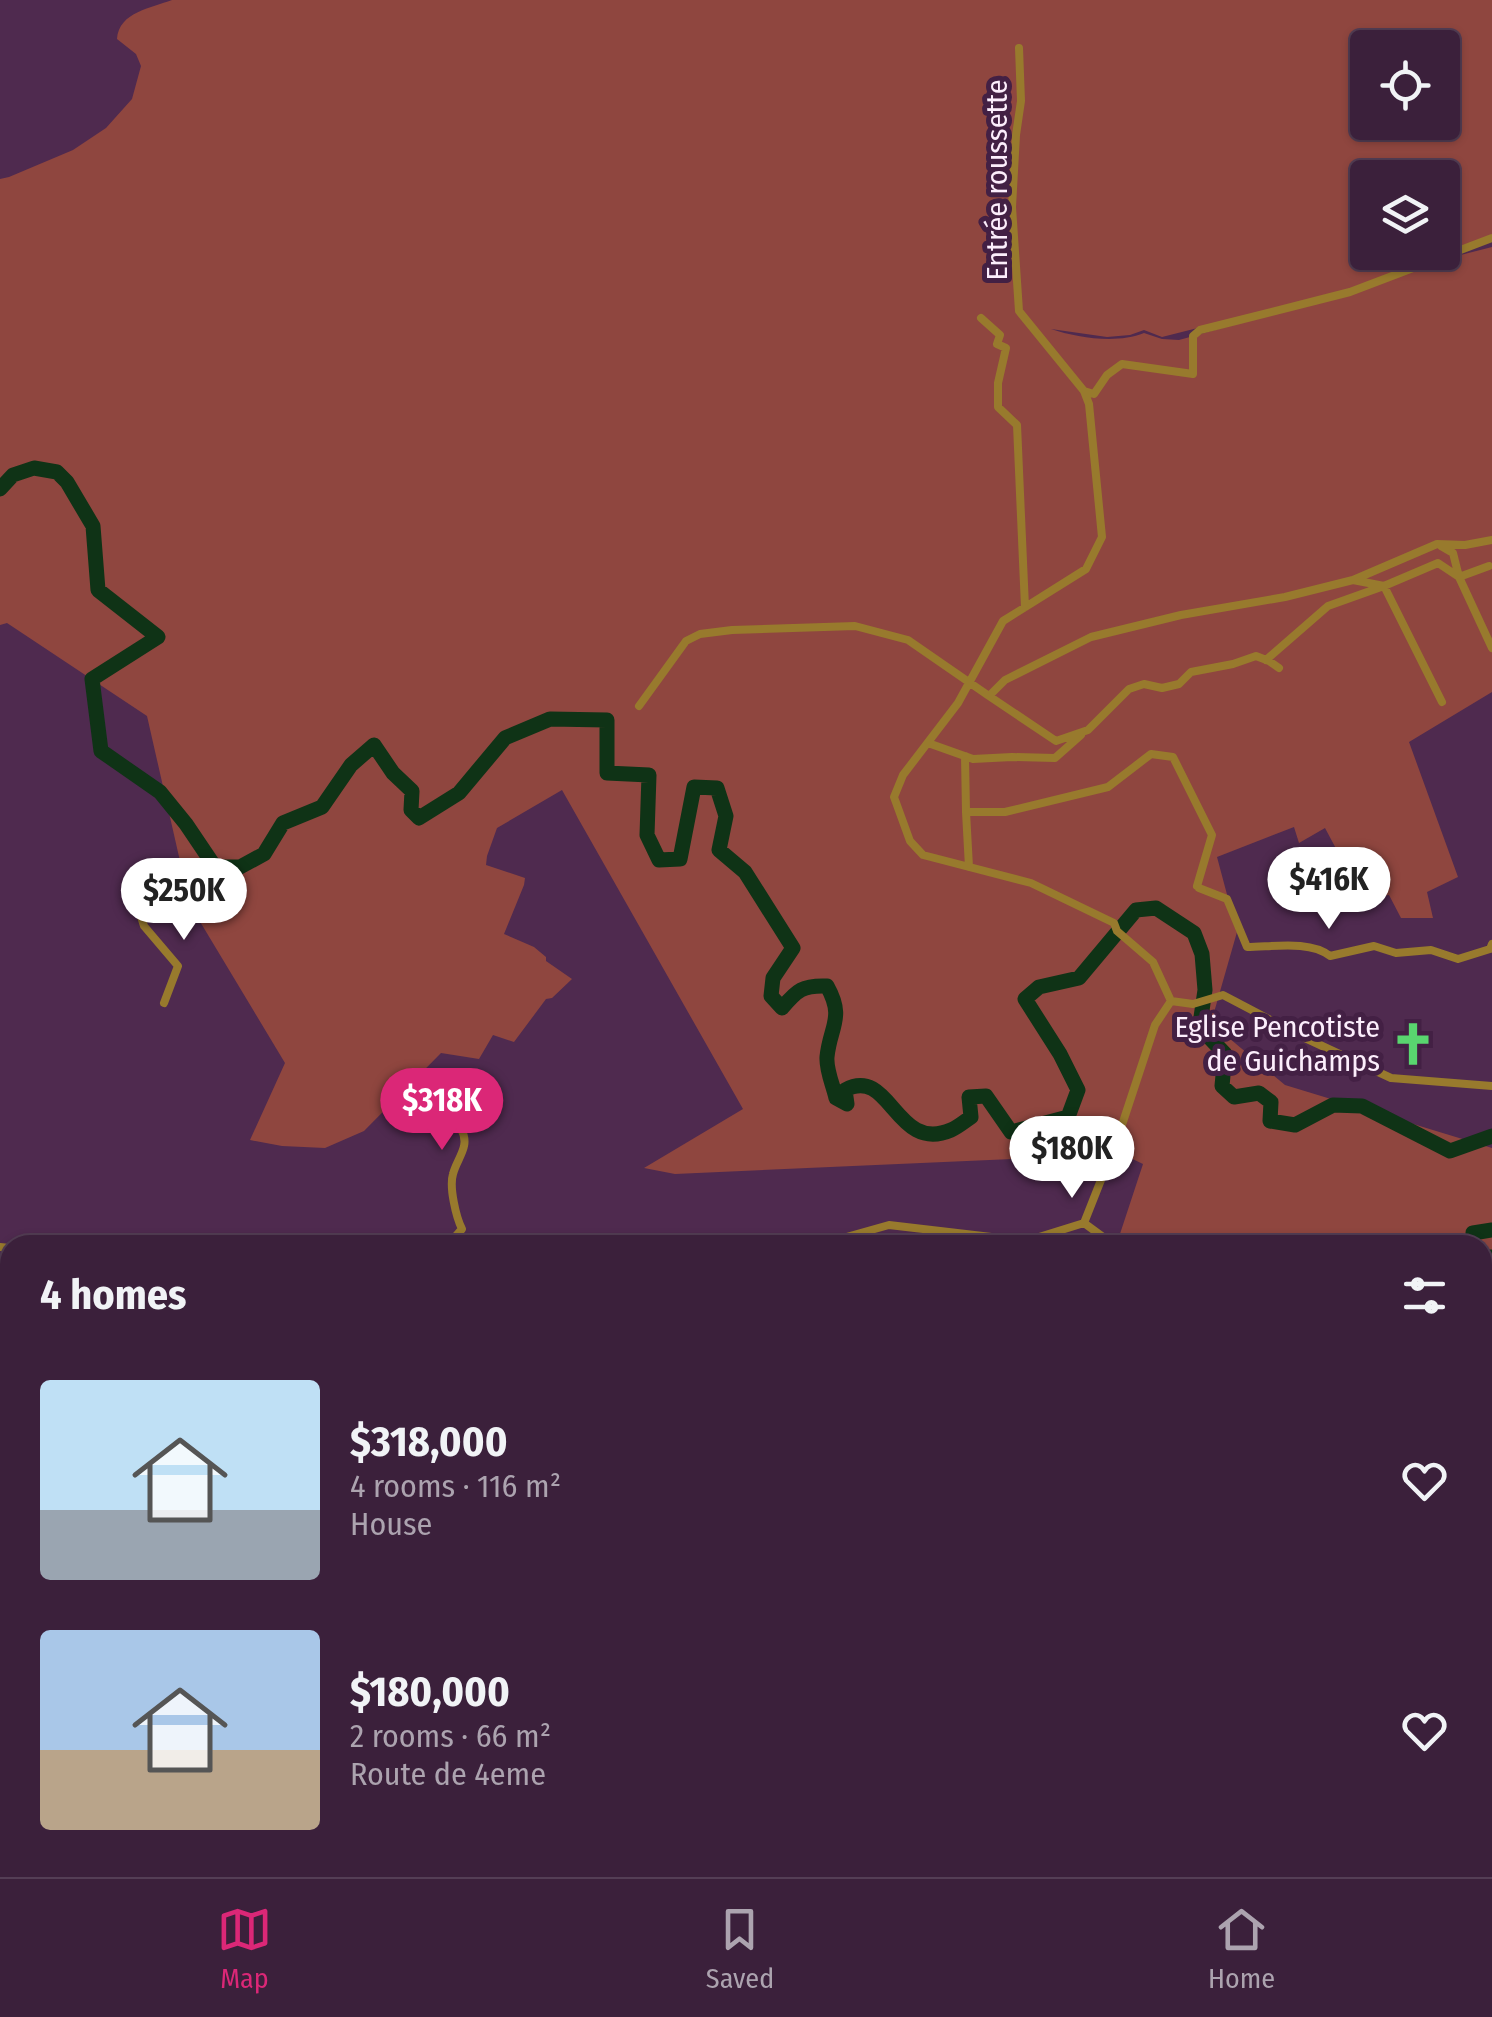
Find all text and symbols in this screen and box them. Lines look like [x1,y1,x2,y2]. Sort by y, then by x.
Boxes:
map controls [1350,30,1460,270]
button: locate [1350,30,1460,140]
street label: Entrée roussette [979,80,1015,280]
button: layers [1350,160,1460,270]
pin: $416K [1259,847,1399,932]
pin: $250K [114,858,254,943]
text: $416K [1289,860,1369,898]
text: $250K [143,871,225,909]
place label: Eglise Pencotiste de Guichamps [1174,1009,1380,1079]
church icon: Eglise Pencotiste de Guichamps [1389,1020,1437,1068]
pin: $318K [372,1068,512,1153]
text: $318K [402,1081,482,1119]
pin: $180K [1002,1116,1142,1201]
text: $180K [1031,1129,1113,1167]
icon: filters [1397,1268,1452,1323]
text: 4 homes [40,1270,187,1320]
text: $318,000 [350,1417,508,1467]
icon: home [120,1420,240,1540]
icon: heart [1397,1453,1452,1508]
text: 4 rooms · 116 m² [350,1467,561,1505]
text: House [350,1505,432,1543]
text: $180,000 [350,1667,510,1717]
icon: home [120,1670,240,1790]
icon: heart [1397,1703,1452,1758]
text: 2 rooms · 66 m² [350,1717,551,1755]
text: Route de 4eme [350,1755,546,1793]
tab: Map [217,1902,272,1995]
tab: Saved [706,1902,774,1995]
tab: Home [1208,1902,1275,1995]

